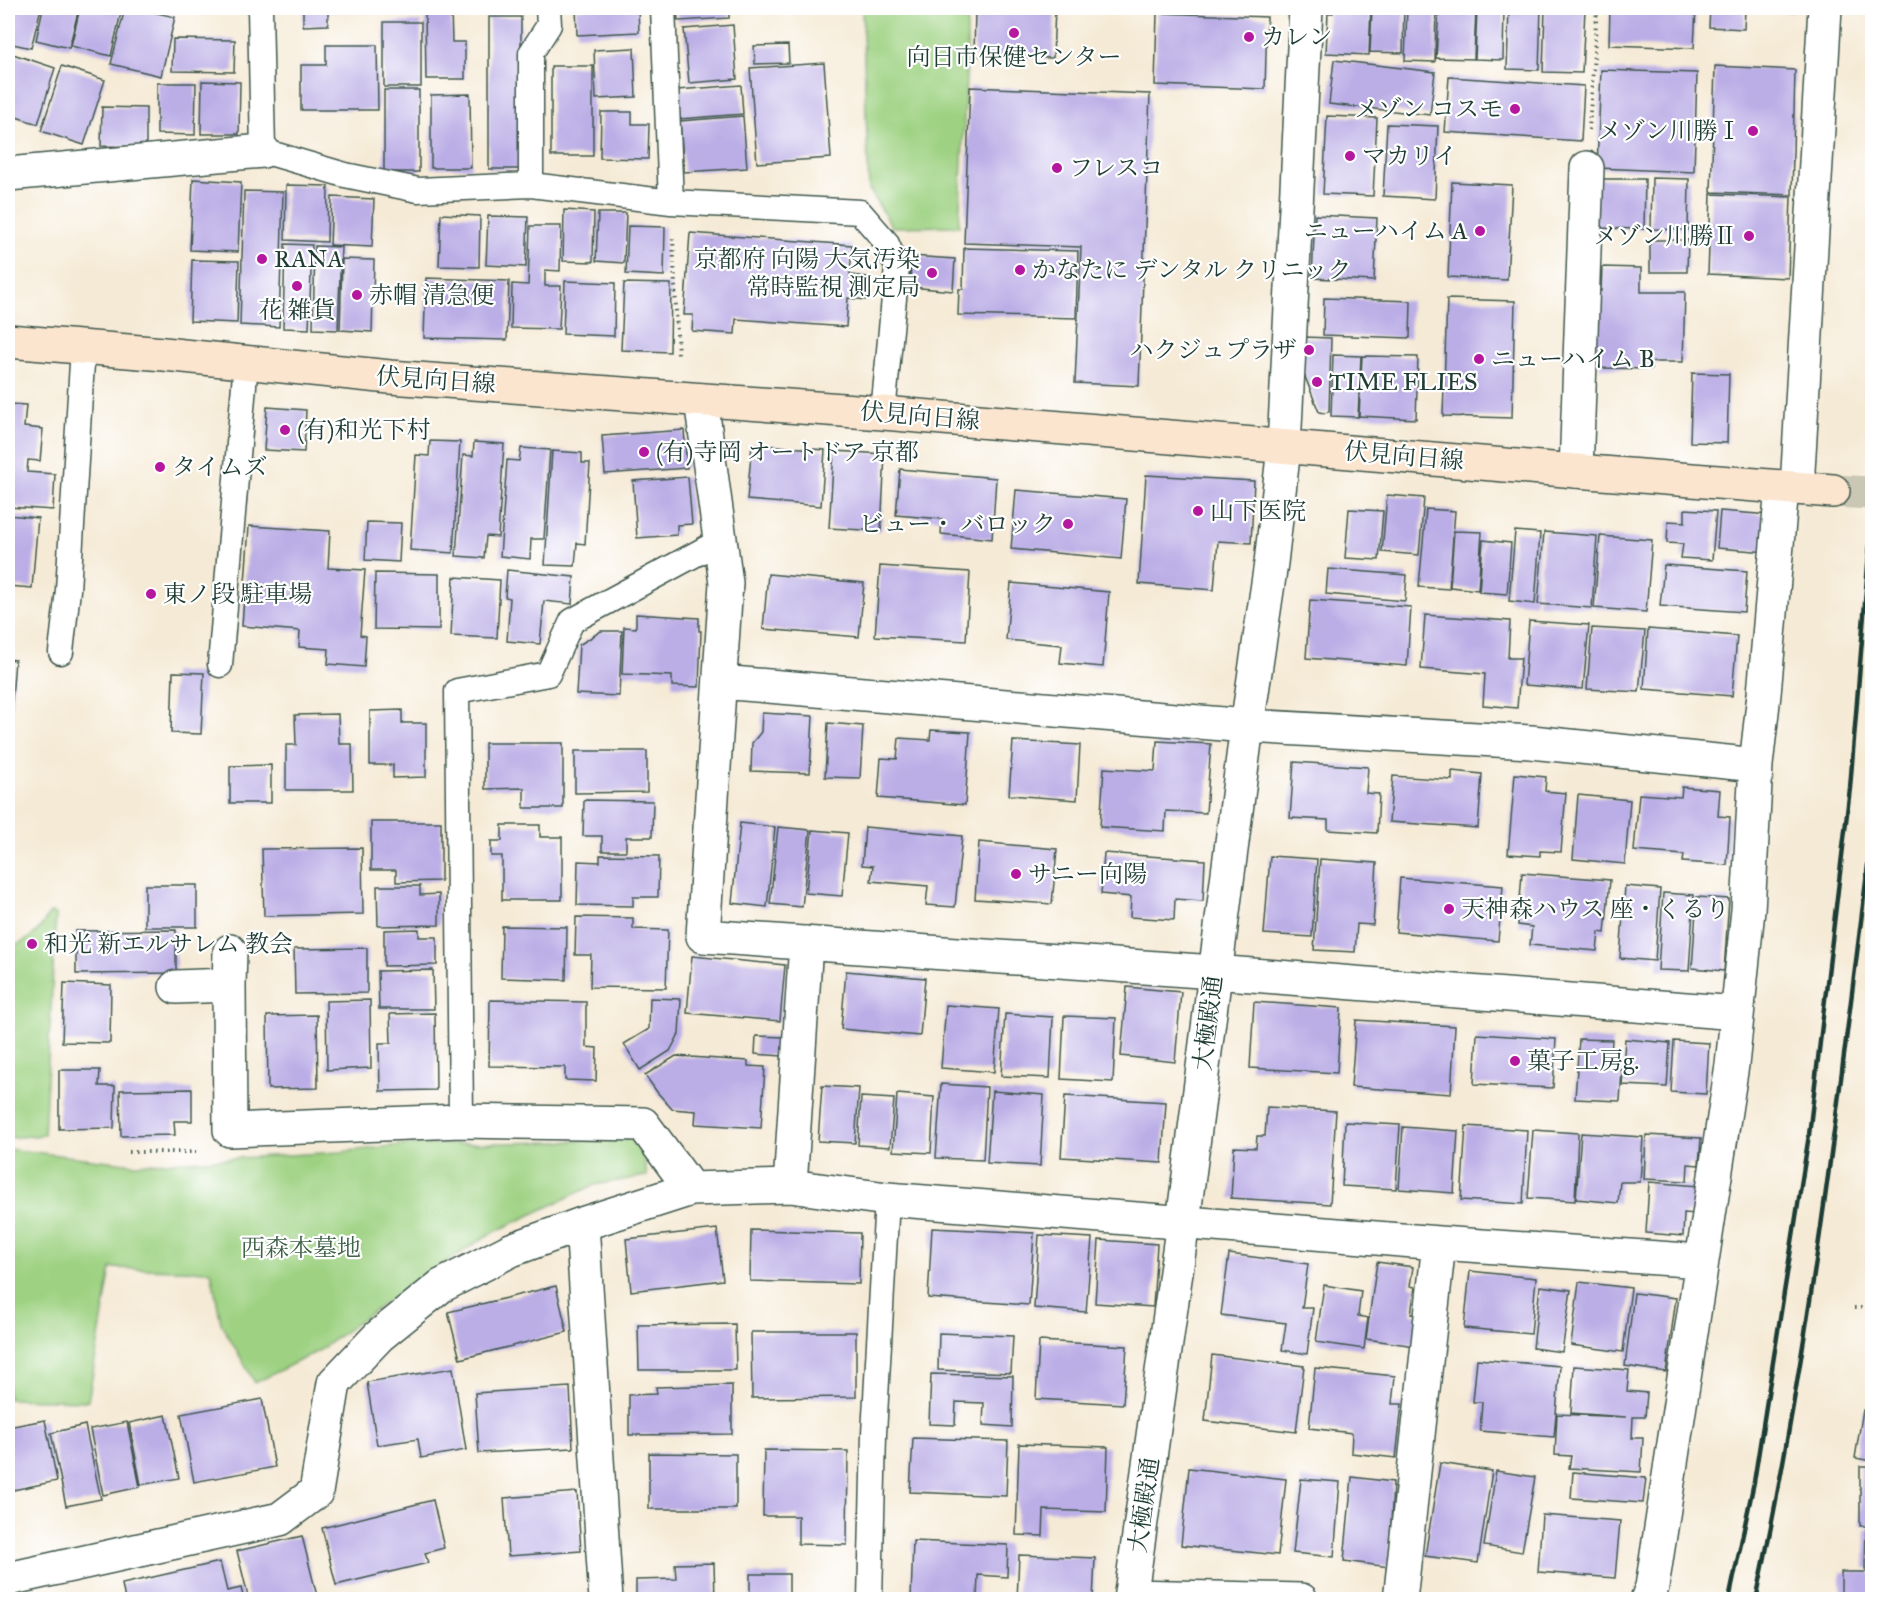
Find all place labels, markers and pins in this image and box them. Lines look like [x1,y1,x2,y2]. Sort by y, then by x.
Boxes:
place label: カレン [1261,22,1332,52]
marker: 向日市保健センター [1007,26,1021,40]
marker: カレン [1242,30,1256,44]
place label: 向日市保健センター [906,42,1122,72]
place label: メゾン コスモ [1355,94,1503,124]
marker: メゾン コスモ [1508,102,1522,116]
place label: メゾン川勝Ⅰ [1598,116,1741,146]
marker: メゾン川勝Ⅰ [1746,124,1760,138]
place label: マカリイ [1362,141,1457,171]
marker: マカリイ [1343,149,1357,163]
place label: フレスコ [1069,153,1163,183]
marker: フレスコ [1050,161,1064,175]
place label: ニューハイム A [1304,216,1468,246]
place label: メゾン川勝Ⅱ [1594,221,1737,251]
marker: ニューハイム A [1473,224,1487,238]
marker: メゾン川勝Ⅱ [1742,229,1756,243]
place label: RANA [274,244,343,274]
place label: 京都府 向陽 大気汚染 常時監視 測定局 [694,244,920,302]
marker: RANA [255,252,269,266]
place label: かなたに デンタル クリニック [1032,255,1351,285]
marker: かなたに デンタル クリニック [1013,263,1027,277]
marker: 京都府 向陽 大気汚染 常時監視 測定局 [925,266,939,280]
marker: 花 雑貨 [290,279,304,293]
place label: 赤帽 清急便 [369,280,494,310]
marker: 赤帽 清急便 [350,288,364,302]
place label: 花 雑貨 [258,295,336,325]
place label: ハクジュプラザ [1129,335,1297,365]
marker: ハクジュプラザ [1302,343,1316,357]
place label: ニューハイム B [1491,344,1655,374]
marker: ニューハイム B [1472,352,1486,366]
place label: TIME FLIES [1329,367,1478,397]
marker: TIME FLIES [1310,375,1324,389]
place label: (有)和光下村 [297,415,430,445]
marker: (有)和光下村 [278,423,292,437]
place label: (有)寺岡 オートドア 京都 [656,437,919,467]
marker: (有)寺岡 オートドア 京都 [637,445,651,459]
place label: タイムズ [172,452,268,482]
marker: タイムズ [153,460,167,474]
place label: 山下医院 [1210,496,1306,526]
marker: 山下医院 [1191,504,1205,518]
place label: ビュー・ バロック [859,509,1056,539]
marker: ビュー・ バロック [1061,517,1075,531]
place label: 東ノ段 駐車場 [163,579,312,609]
marker: 東ノ段 駐車場 [144,587,158,601]
place label: サニー向陽 [1028,859,1147,889]
marker: サニー向陽 [1009,867,1023,881]
place label: 天神森ハウス 座・くるり [1461,894,1729,924]
marker: 天神森ハウス 座・くるり [1442,902,1456,916]
place label: 和光 新エルサレム 教会 [44,929,293,959]
marker: 和光 新エルサレム 教会 [25,937,39,951]
place label: 菓子工房g. [1527,1046,1639,1076]
marker: 菓子工房g. [1508,1054,1522,1068]

